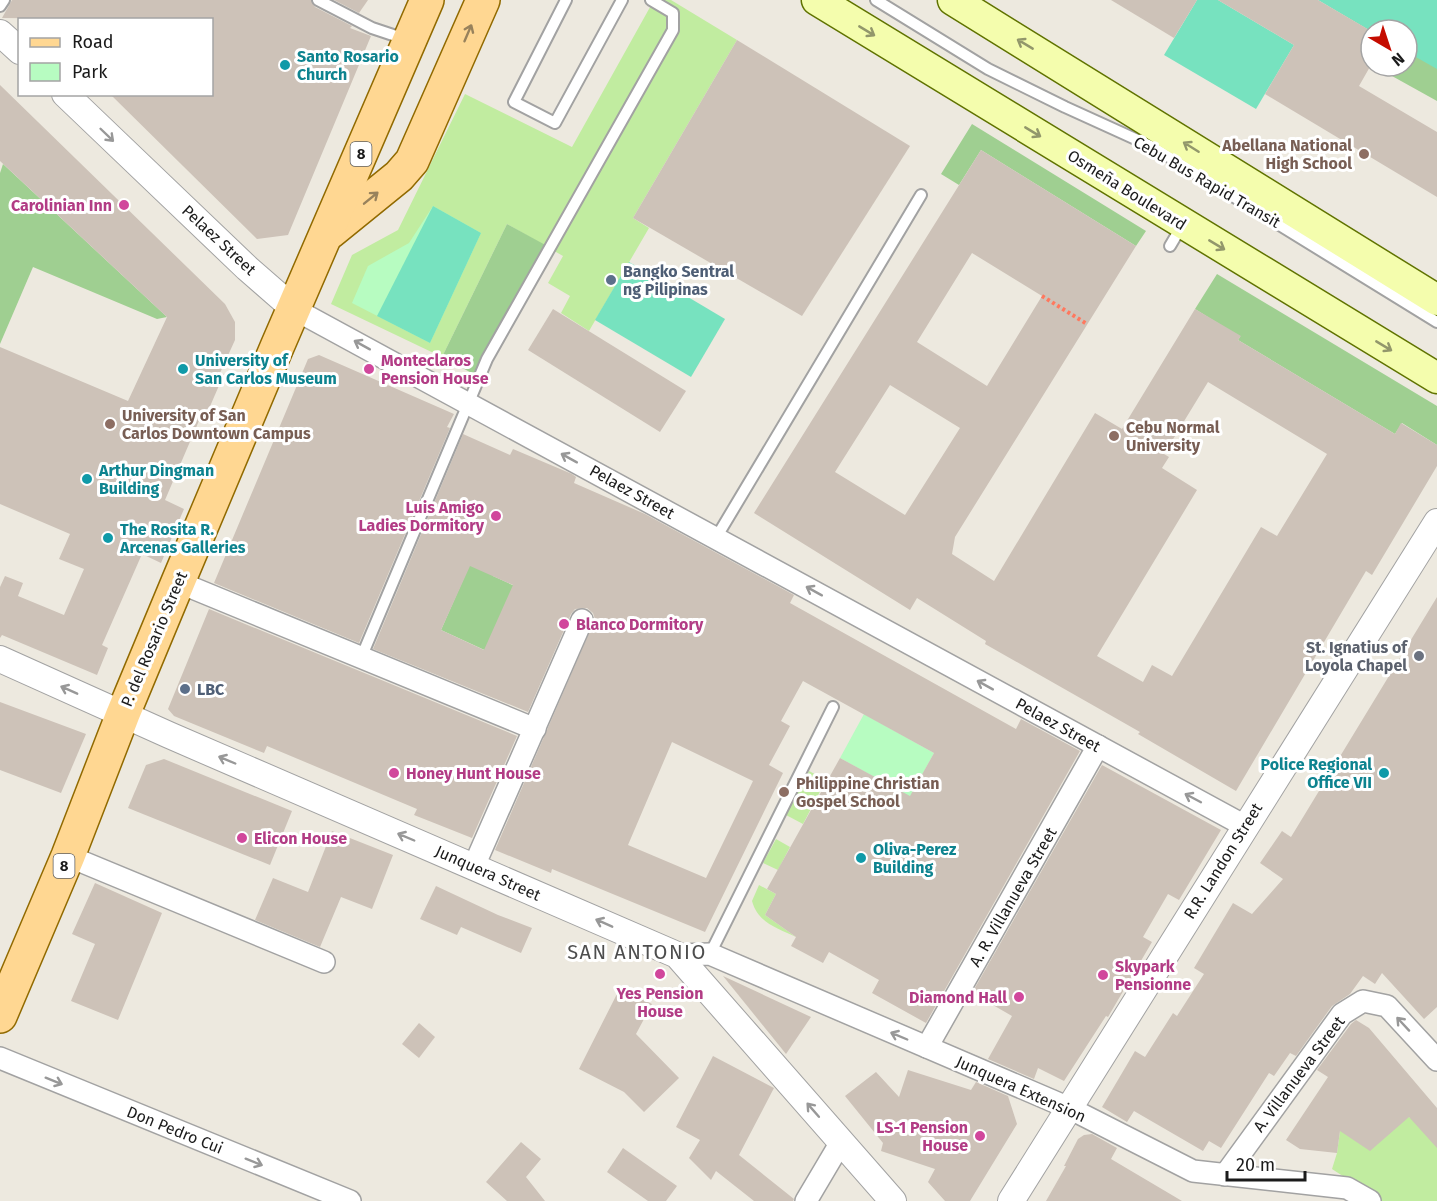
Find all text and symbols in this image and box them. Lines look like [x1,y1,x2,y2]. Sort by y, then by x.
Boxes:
legend [18,18,213,96]
north arrow [1359,18,1419,78]
one-way arrow [463,24,474,43]
one-way arrow [858,25,875,37]
text: Road [72,31,114,53]
one-way arrow [1017,38,1034,51]
place label: Santo Rosario Church [297,47,399,84]
text: N [1388,49,1408,70]
marker: Santo Rosario Church [278,58,292,72]
text: Park [72,61,108,83]
one-way arrow [1024,127,1041,139]
one-way arrow [100,128,115,142]
street label: Cebu Bus Rapid Transit [1130,132,1284,232]
place label: Abellana National High School [1221,136,1352,173]
one-way arrow [1183,140,1200,152]
road number: 8 [350,142,372,166]
street label: Osmeña Boulevard [1064,146,1190,234]
marker: Abellana National High School [1357,147,1371,161]
one-way arrow [363,191,379,204]
place label: Carolinian Inn [11,196,112,215]
marker: Carolinian Inn [117,198,131,212]
street label: Pelaez Street [178,201,260,279]
one-way arrow [1208,239,1225,251]
place label: Bangko Sentral ng Pilipinas [623,262,734,299]
marker: Bangko Sentral ng Pilipinas [604,273,618,287]
one-way arrow [353,339,371,350]
one-way arrow [1375,341,1392,353]
place label: University of San Carlos Museum [195,351,337,388]
place label: Monteclaros Pension House [381,351,489,388]
marker: University of San Carlos Museum [176,362,190,376]
marker: Monteclaros Pension House [362,362,376,376]
place label: University of San Carlos Downtown Campus [122,406,311,443]
marker: University of San Carlos Downtown Campus [103,417,117,431]
place label: Cebu Normal University [1126,418,1220,455]
marker: Cebu Normal University [1107,429,1121,443]
one-way arrow [561,452,578,464]
place label: Arthur Dingman Building [98,461,214,498]
street label: Pelaez Street [586,461,678,523]
marker: Arthur Dingman Building [80,472,94,486]
place label: Luis Amigo Ladies Dormitory [359,498,485,535]
marker: Luis Amigo Ladies Dormitory [489,509,503,523]
place label: The Rosita R. Arcenas Galleries [119,520,246,557]
marker: The Rosita R. Arcenas Galleries [101,531,115,545]
street label: P. del Rosario Street [117,568,191,710]
one-way arrow [806,585,823,597]
place label: Blanco Dormitory [576,615,704,634]
marker: Blanco Dormitory [557,617,571,631]
place label: St. Ignatius of Loyola Chapel [1305,638,1408,675]
marker: St. Ignatius of Loyola Chapel [1412,649,1426,663]
one-way arrow [977,679,994,691]
place label: LBC [197,680,225,699]
marker: LBC [178,682,192,696]
one-way arrow [61,684,79,695]
street label: Pelaez Street [1012,694,1104,756]
one-way arrow [218,754,237,765]
place label: Police Regional Office VII [1261,755,1372,792]
place label: Honey Hunt House [406,764,541,783]
marker: Honey Hunt House [387,766,401,780]
marker: Police Regional Office VII [1377,766,1391,780]
place label: Philippine Christian Gospel School [796,774,939,811]
marker: Philippine Christian Gospel School [777,785,791,799]
one-way arrow [1185,792,1203,803]
street label: R.R. Landon Street [1180,799,1266,922]
street label: A. R. Villanueva Street [965,824,1061,970]
place label: Elicon House [254,829,347,848]
marker: Elicon House [235,831,249,845]
one-way arrow [397,831,416,842]
place label: Oliva-Perez Building [873,840,957,877]
street label: Junquera Street [432,841,544,905]
marker: Oliva-Perez Building [854,851,868,865]
road number: 8 [54,854,74,878]
one-way arrow [595,917,614,928]
district label: SAN ANTONIO [567,940,707,964]
place label: Skypark Pensionne [1115,957,1191,994]
marker: Yes Pension House [653,967,667,981]
marker: Skypark Pensionne [1096,968,1110,982]
place label: Yes Pension House [616,984,703,1021]
place label: Diamond Hall [909,988,1007,1007]
marker: Diamond Hall [1012,990,1026,1004]
street label: A. Villanueva Street [1249,1012,1349,1136]
one-way arrow [1397,1017,1411,1032]
one-way arrow [890,1029,908,1040]
street label: Junquera Extension [953,1052,1089,1126]
one-way arrow [44,1076,63,1087]
street label: Don Pedro Cui [124,1102,226,1158]
one-way arrow [806,1103,820,1118]
place label: LS-1 Pension House [876,1118,968,1155]
marker: LS-1 Pension House [973,1129,987,1143]
scale bar [1227,1144,1305,1182]
text: 20 m [1236,1154,1275,1176]
one-way arrow [245,1157,263,1168]

